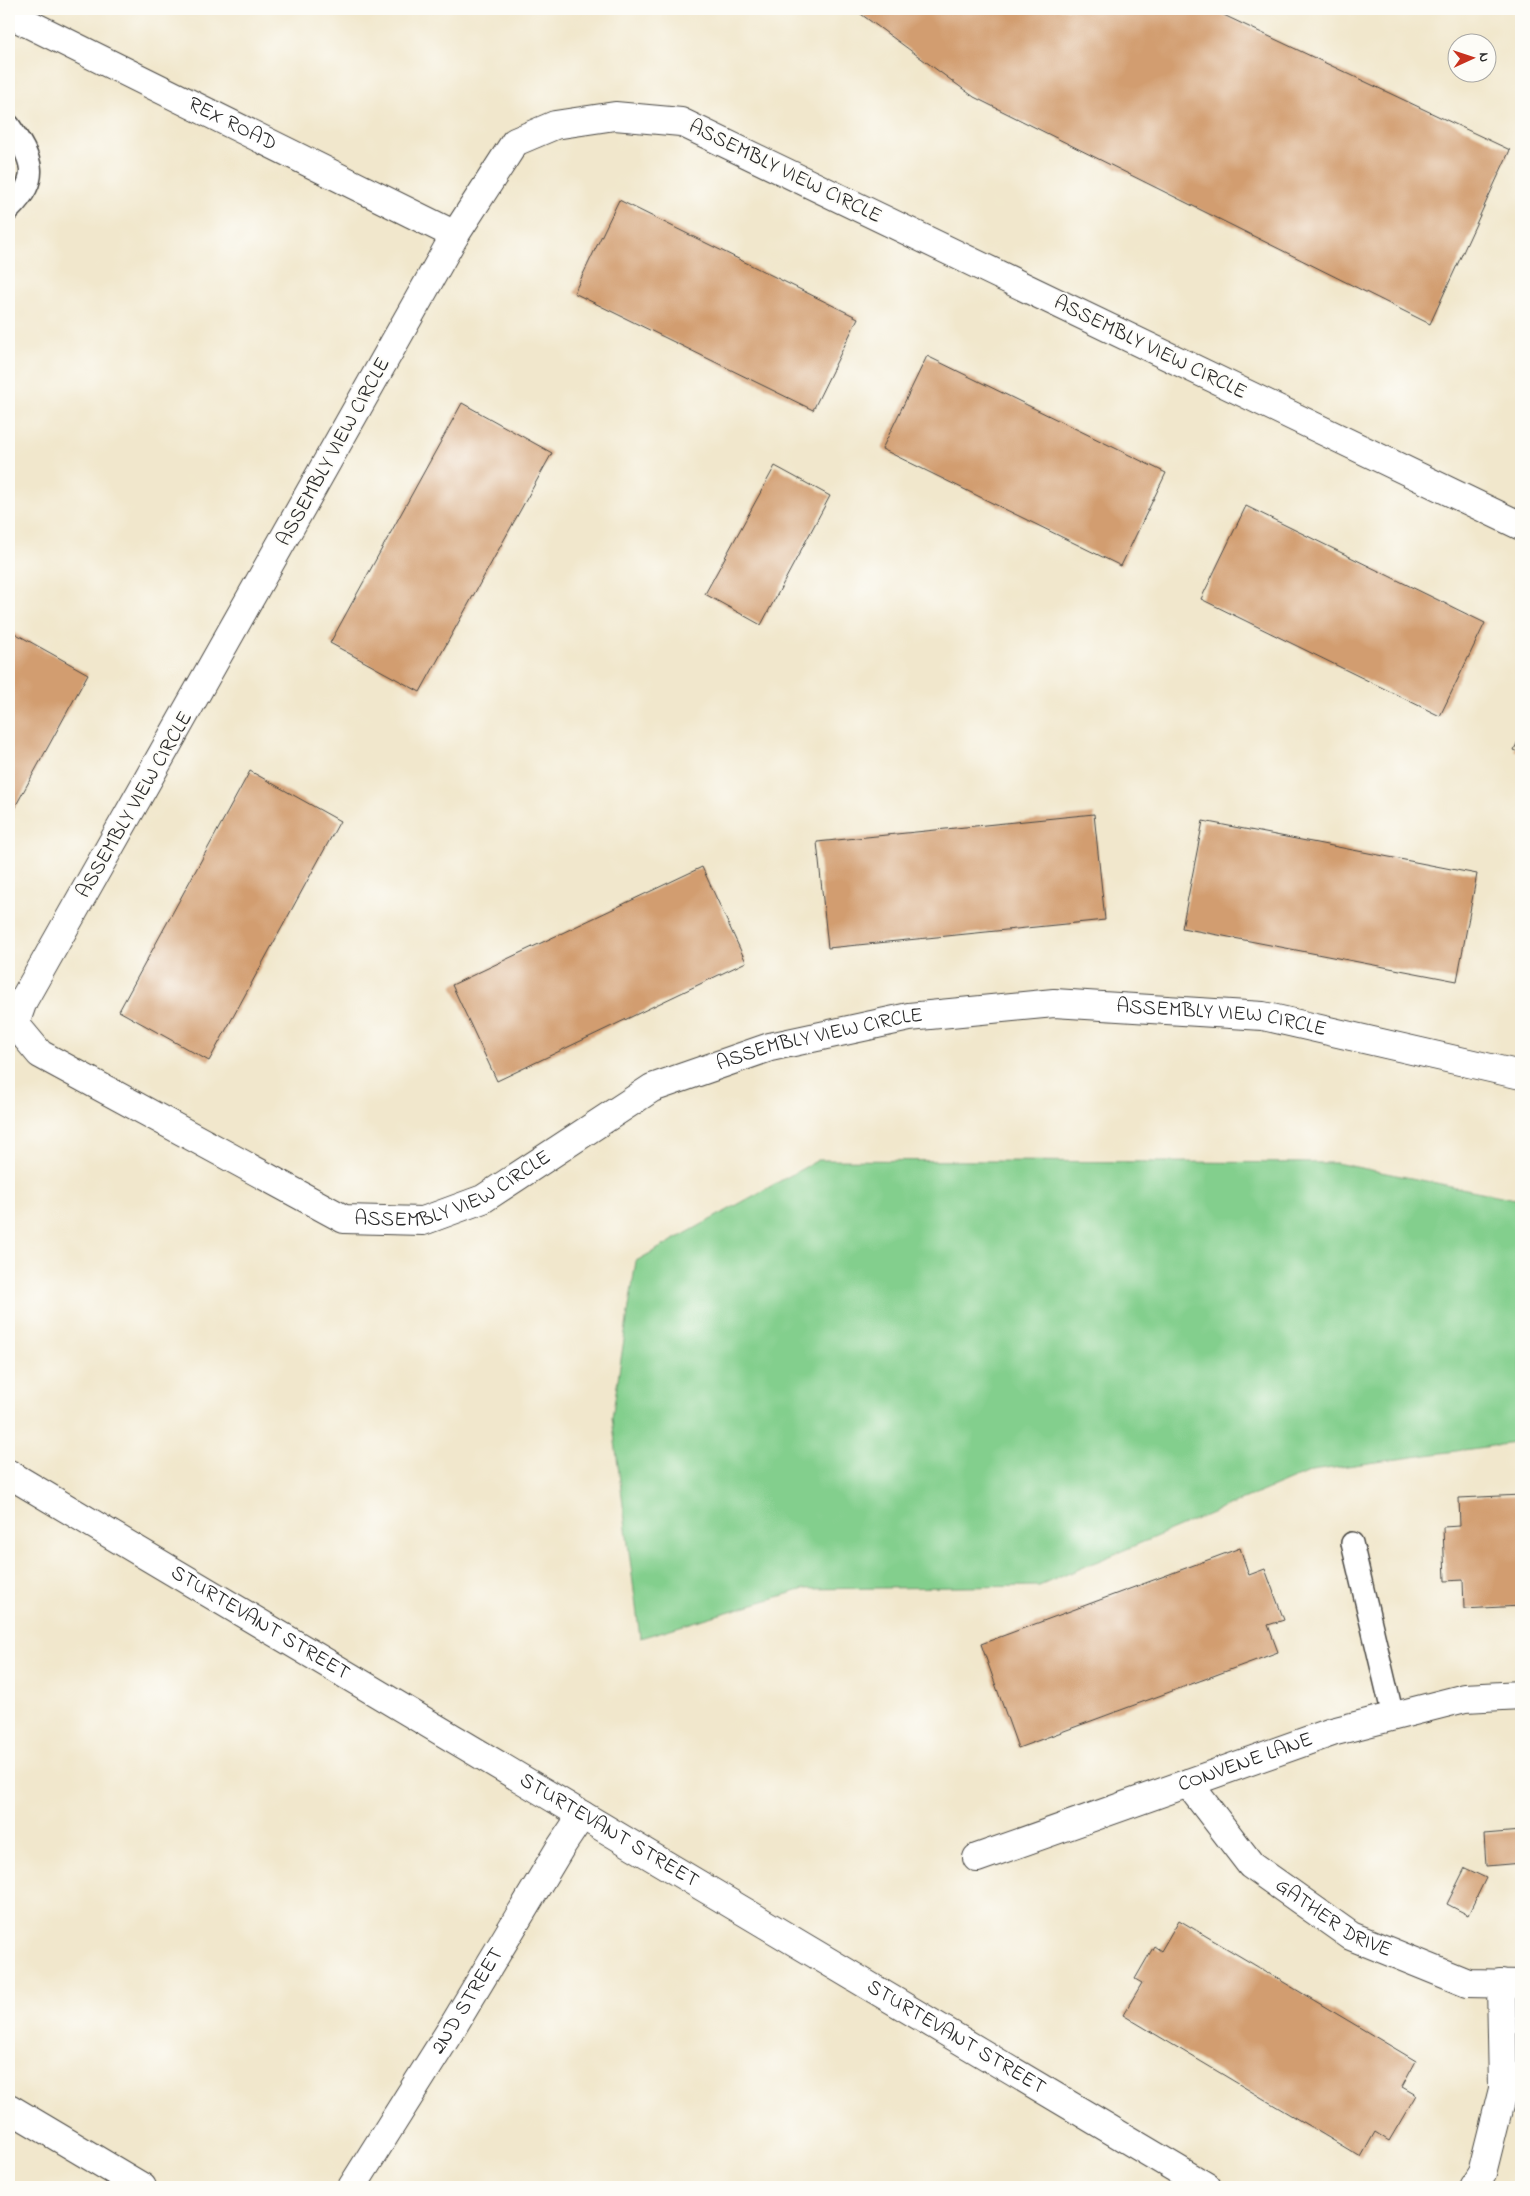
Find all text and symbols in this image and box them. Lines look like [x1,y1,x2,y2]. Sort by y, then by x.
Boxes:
north arrow [1448,32,1498,82]
text: N [1473,52,1494,63]
street label: REX ROAD [183,90,282,159]
street label: ASSEMBLY VIEW CIRCLE [683,112,887,232]
street label: ASSEMBLY VIEW CIRCLE [1048,288,1252,408]
street label: ASSEMBLY VIEW CIRCLE [270,352,398,552]
street label: ASSEMBLY VIEW CIRCLE [69,706,201,904]
street label: ASSEMBLY VIEW CIRCLE [1115,992,1329,1045]
street label: ASSEMBLY VIEW CIRCLE [712,1001,924,1079]
street label: ASSEMBLY VIEW CIRCLE [354,1143,557,1237]
street label: STURTEVANT STREET [165,1558,355,1688]
street label: CONVENE LANE [1174,1725,1317,1800]
street label: STURTEVANT STREET [513,1766,704,1896]
street label: GATHER DRIVE [1268,1871,1396,1966]
street label: 2ND STREET [424,1942,512,2060]
street label: STURTEVANT STREET [861,1972,1051,2103]

